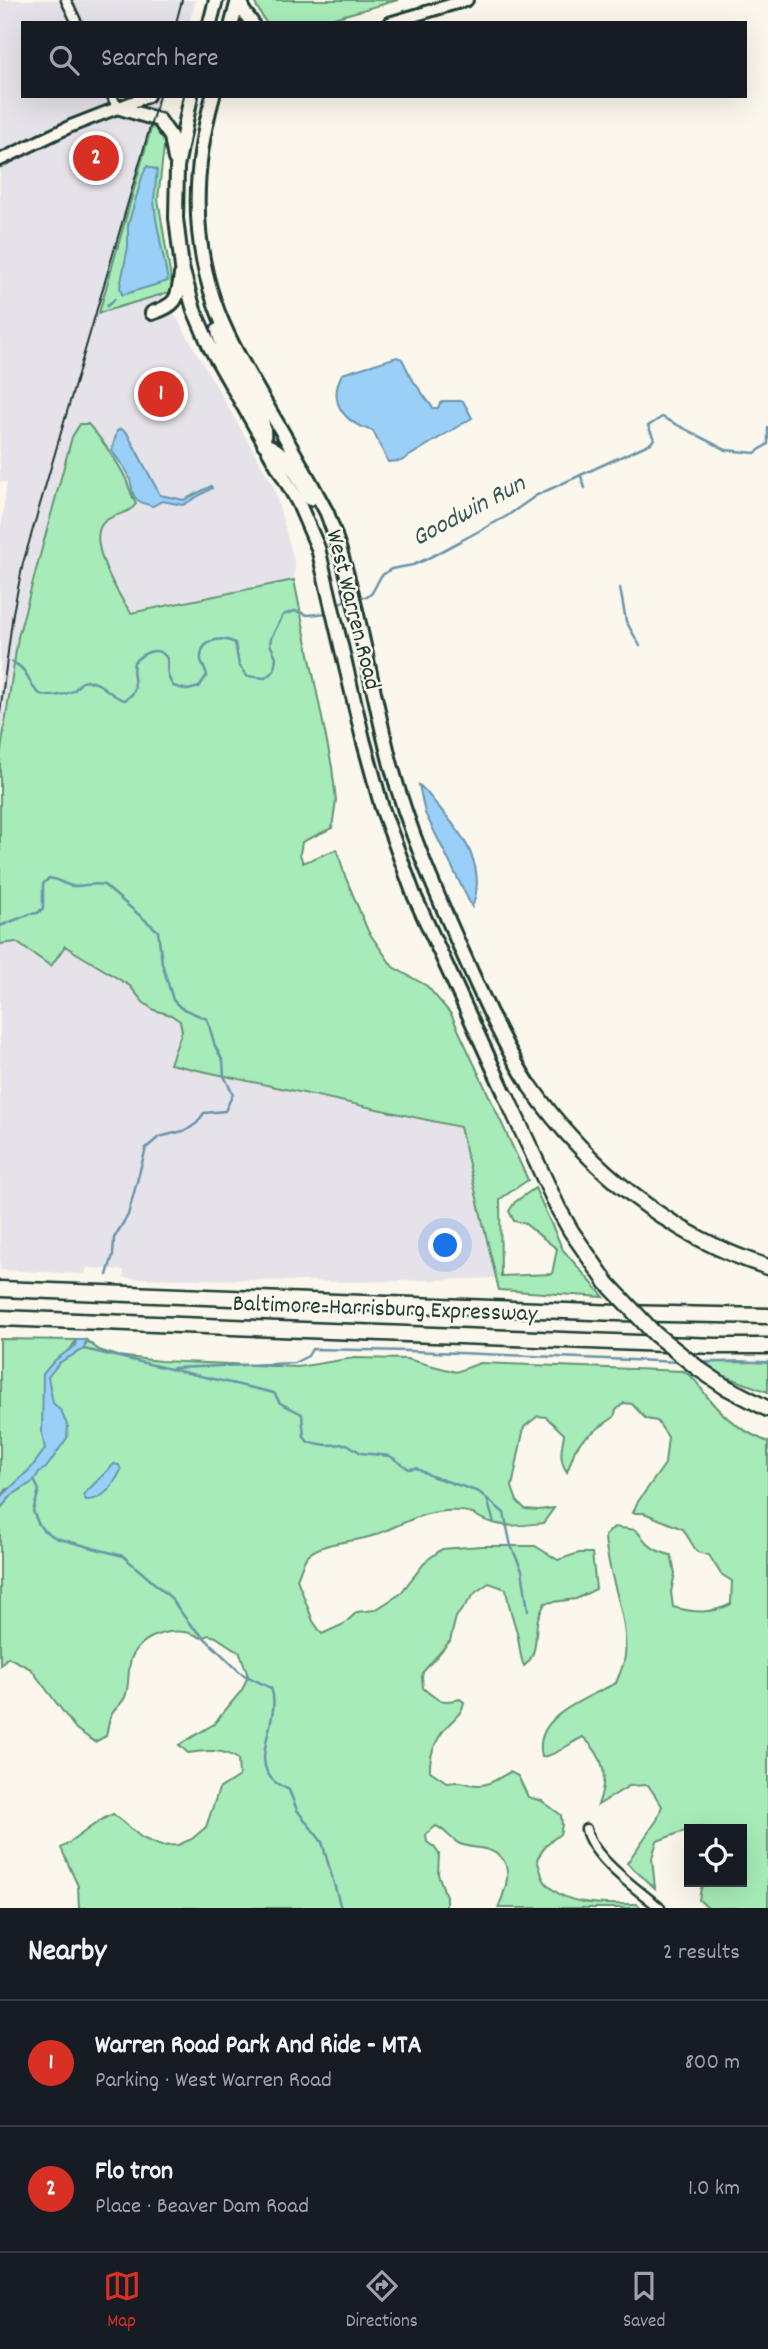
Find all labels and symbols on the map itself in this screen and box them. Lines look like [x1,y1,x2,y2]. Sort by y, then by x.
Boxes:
pin: 2 [73,132,119,184]
pin: 1 [138,368,184,420]
water label: Goodwin Run [406,466,533,557]
street label: West Warren Road [316,526,388,694]
your location [428,1228,462,1262]
street label: Baltimore-Harrisburg Expressway [232,1288,539,1332]

